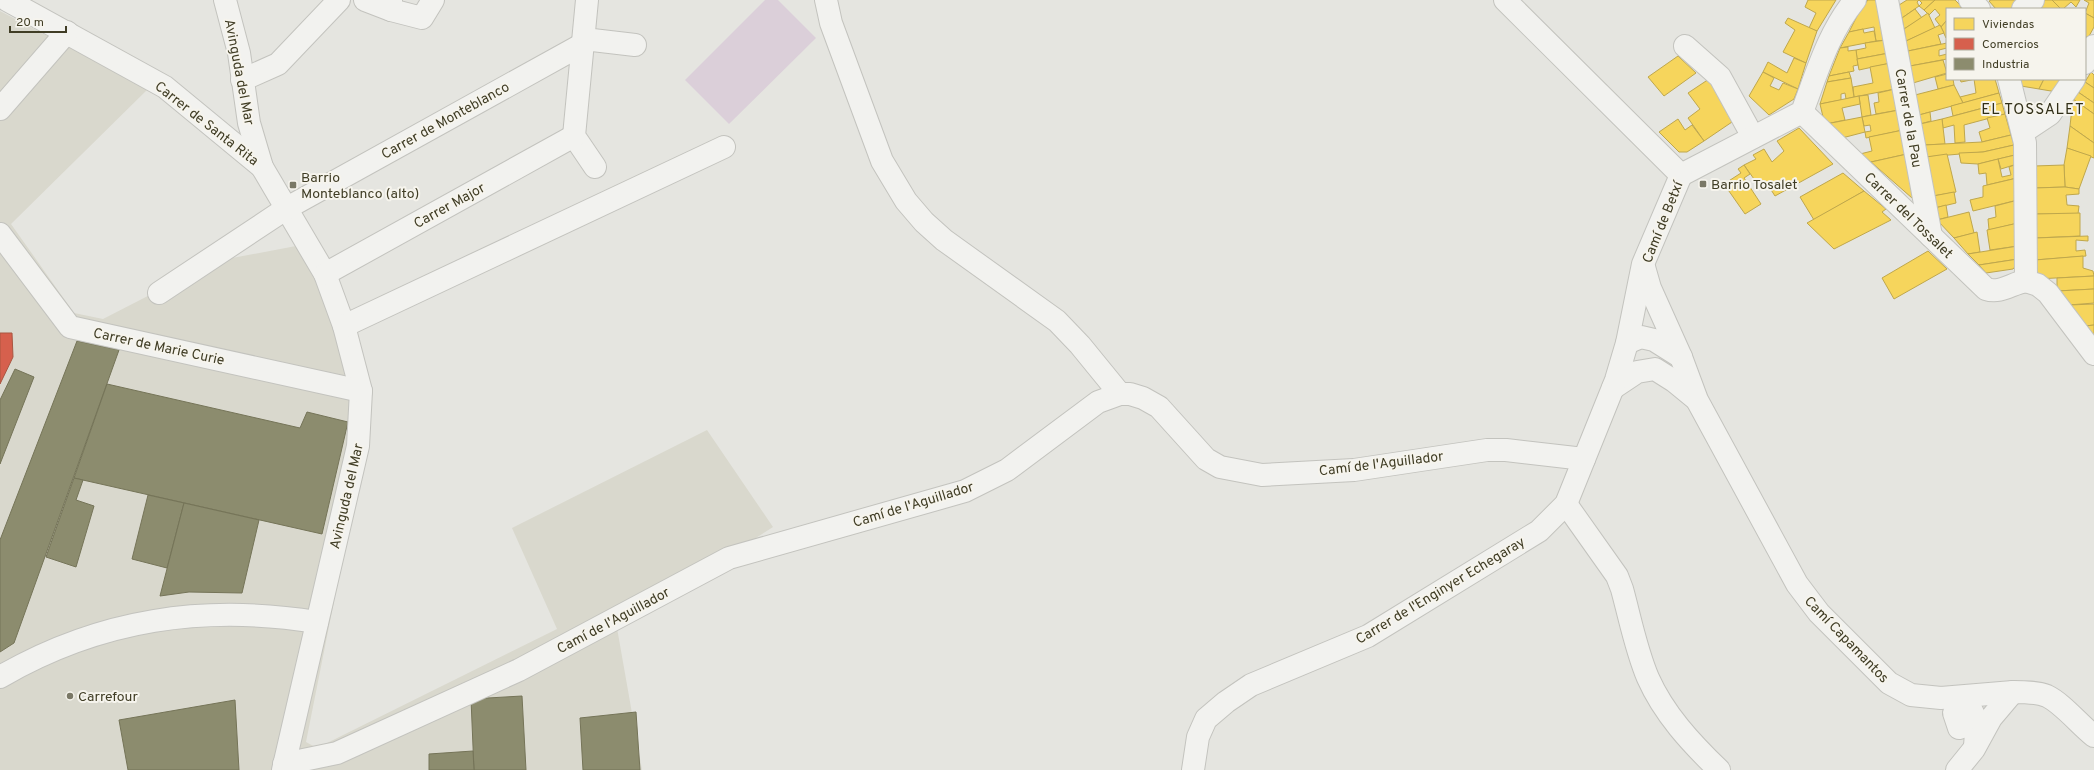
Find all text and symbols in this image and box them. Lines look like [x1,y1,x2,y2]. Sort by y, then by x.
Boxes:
scale bar [10,8,66,34]
legend [1946,8,2086,80]
text: 20 m [16,15,44,31]
text: Viviendas [1982,17,2034,33]
street label: Avinguda del Mar [220,18,257,127]
text: Comercios [1982,37,2039,53]
text: Industria [1982,57,2029,73]
street label: Carrer de la Pau [1890,67,1925,169]
street label: Carrer de Santa Rita [151,78,261,170]
street label: Carrer de Monteblanco [379,79,513,164]
district label: EL TOSSALET [1981,101,2085,120]
street label: Carrer del Tossalet [1860,169,1956,263]
place label: Barrio Monteblanco (alto) [301,170,419,203]
place label: Barrio Tosalet [1711,177,1797,194]
street label: Camí de Betxí [1639,178,1688,266]
street label: Carrer Major [411,179,489,233]
marker: Barrio Tosalet [1698,179,1708,189]
marker: Barrio Monteblanco (alto) [288,180,298,190]
street label: Carrer de Marie Curie [91,325,226,370]
street label: Avinguda del Mar [327,441,368,551]
street label: Camí de l'Aguillador [1318,448,1445,481]
street label: Camí de l'Aguillador [851,479,976,532]
street label: Carrer de l'Enginyer Echegaray [1353,534,1529,649]
street label: Camí de l'Aguillador [554,584,674,658]
street label: Camí Capamantos [1800,593,1892,687]
place label: Carrefour [78,689,138,706]
marker: Carrefour [65,691,75,701]

